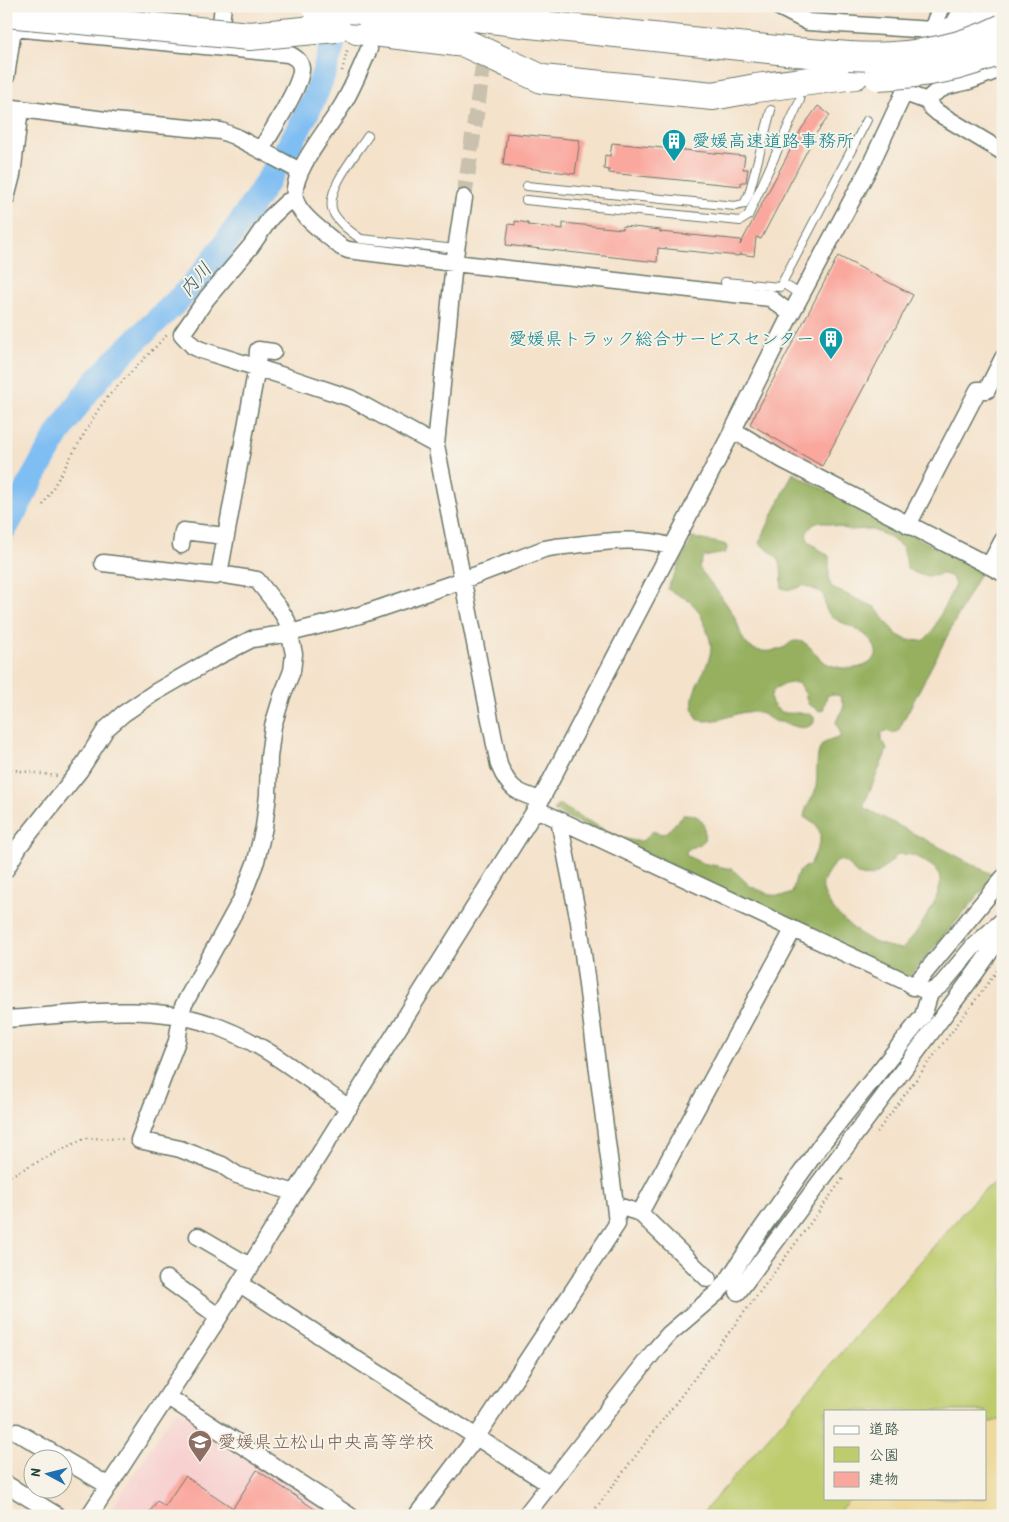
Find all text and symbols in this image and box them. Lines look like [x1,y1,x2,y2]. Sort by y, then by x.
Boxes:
building icon: 愛媛高速道路事務所 [661,128,687,162]
place label: 愛媛高速道路事務所 [692,128,854,153]
water label: 内川 [173,256,217,302]
place label: 愛媛県トラック総合サービスセンター [509,326,814,351]
building icon: 愛媛県トラック総合サービスセンター [818,326,844,360]
legend [824,1410,986,1500]
text: 道路 [869,1418,899,1439]
school or university icon: 愛媛県立松山中央高等学校 [187,1429,213,1463]
place label: 愛媛県立松山中央高等学校 [218,1429,434,1454]
text: 公園 [869,1444,899,1465]
north arrow [22,1450,72,1500]
text: N [25,1467,45,1477]
text: 建物 [869,1468,899,1489]

